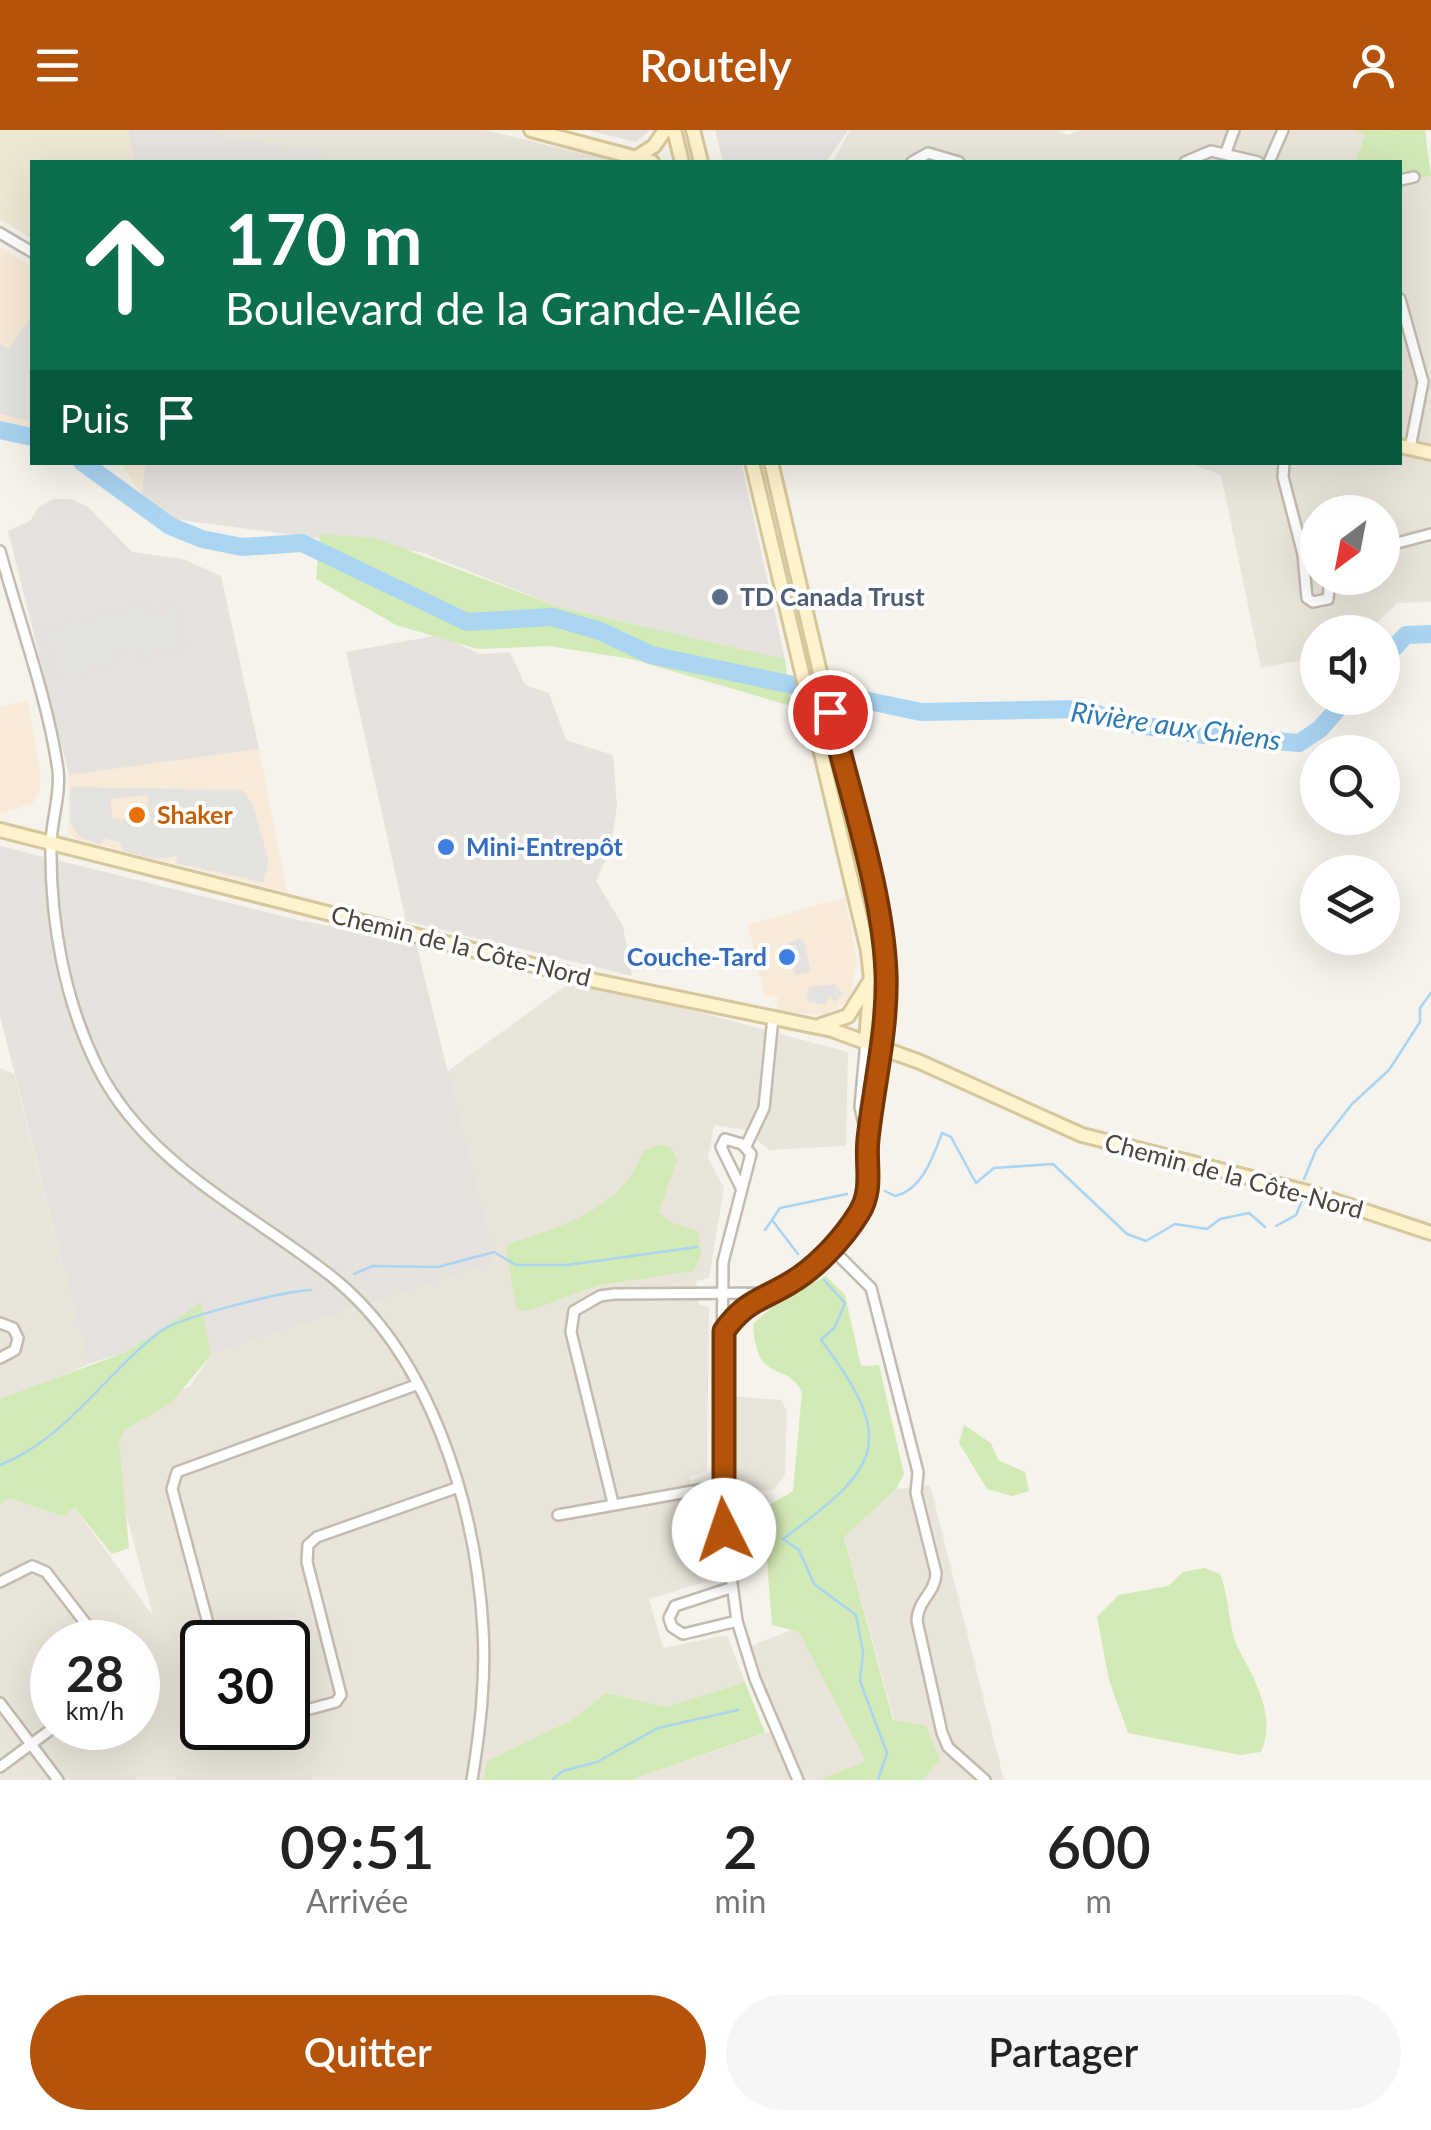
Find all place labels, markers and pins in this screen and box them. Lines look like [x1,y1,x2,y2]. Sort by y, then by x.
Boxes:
place label: TD Canada Trust [740,581,925,611]
marker: TD Canada Trust [709,586,731,608]
pin [788,670,873,755]
place label: Shaker [157,799,233,829]
marker: Shaker [126,804,148,826]
place label: Mini-Entrepôt [466,831,624,861]
marker: Mini-Entrepôt [435,836,457,858]
place label: Couche-Tard [627,941,767,971]
marker: Couche-Tard [776,946,798,968]

